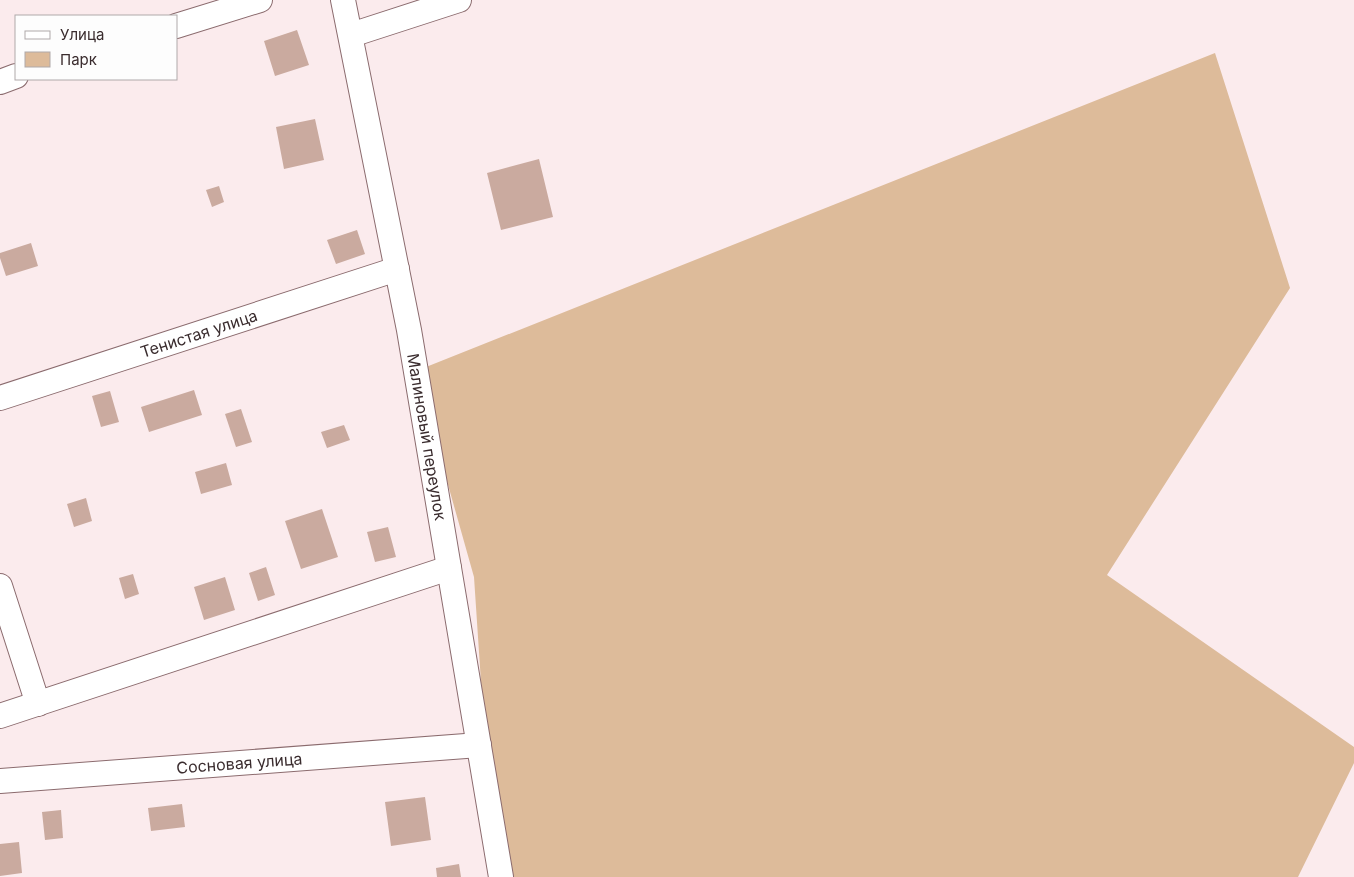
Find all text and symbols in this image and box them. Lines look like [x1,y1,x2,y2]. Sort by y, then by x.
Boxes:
legend [15,15,178,80]
text: Улица [60,25,104,44]
text: Парк [60,50,97,69]
street label: Тенистая улица [138,305,260,362]
street label: Малиновый переулок [403,352,451,522]
street label: Сосновая улица [176,748,303,778]

